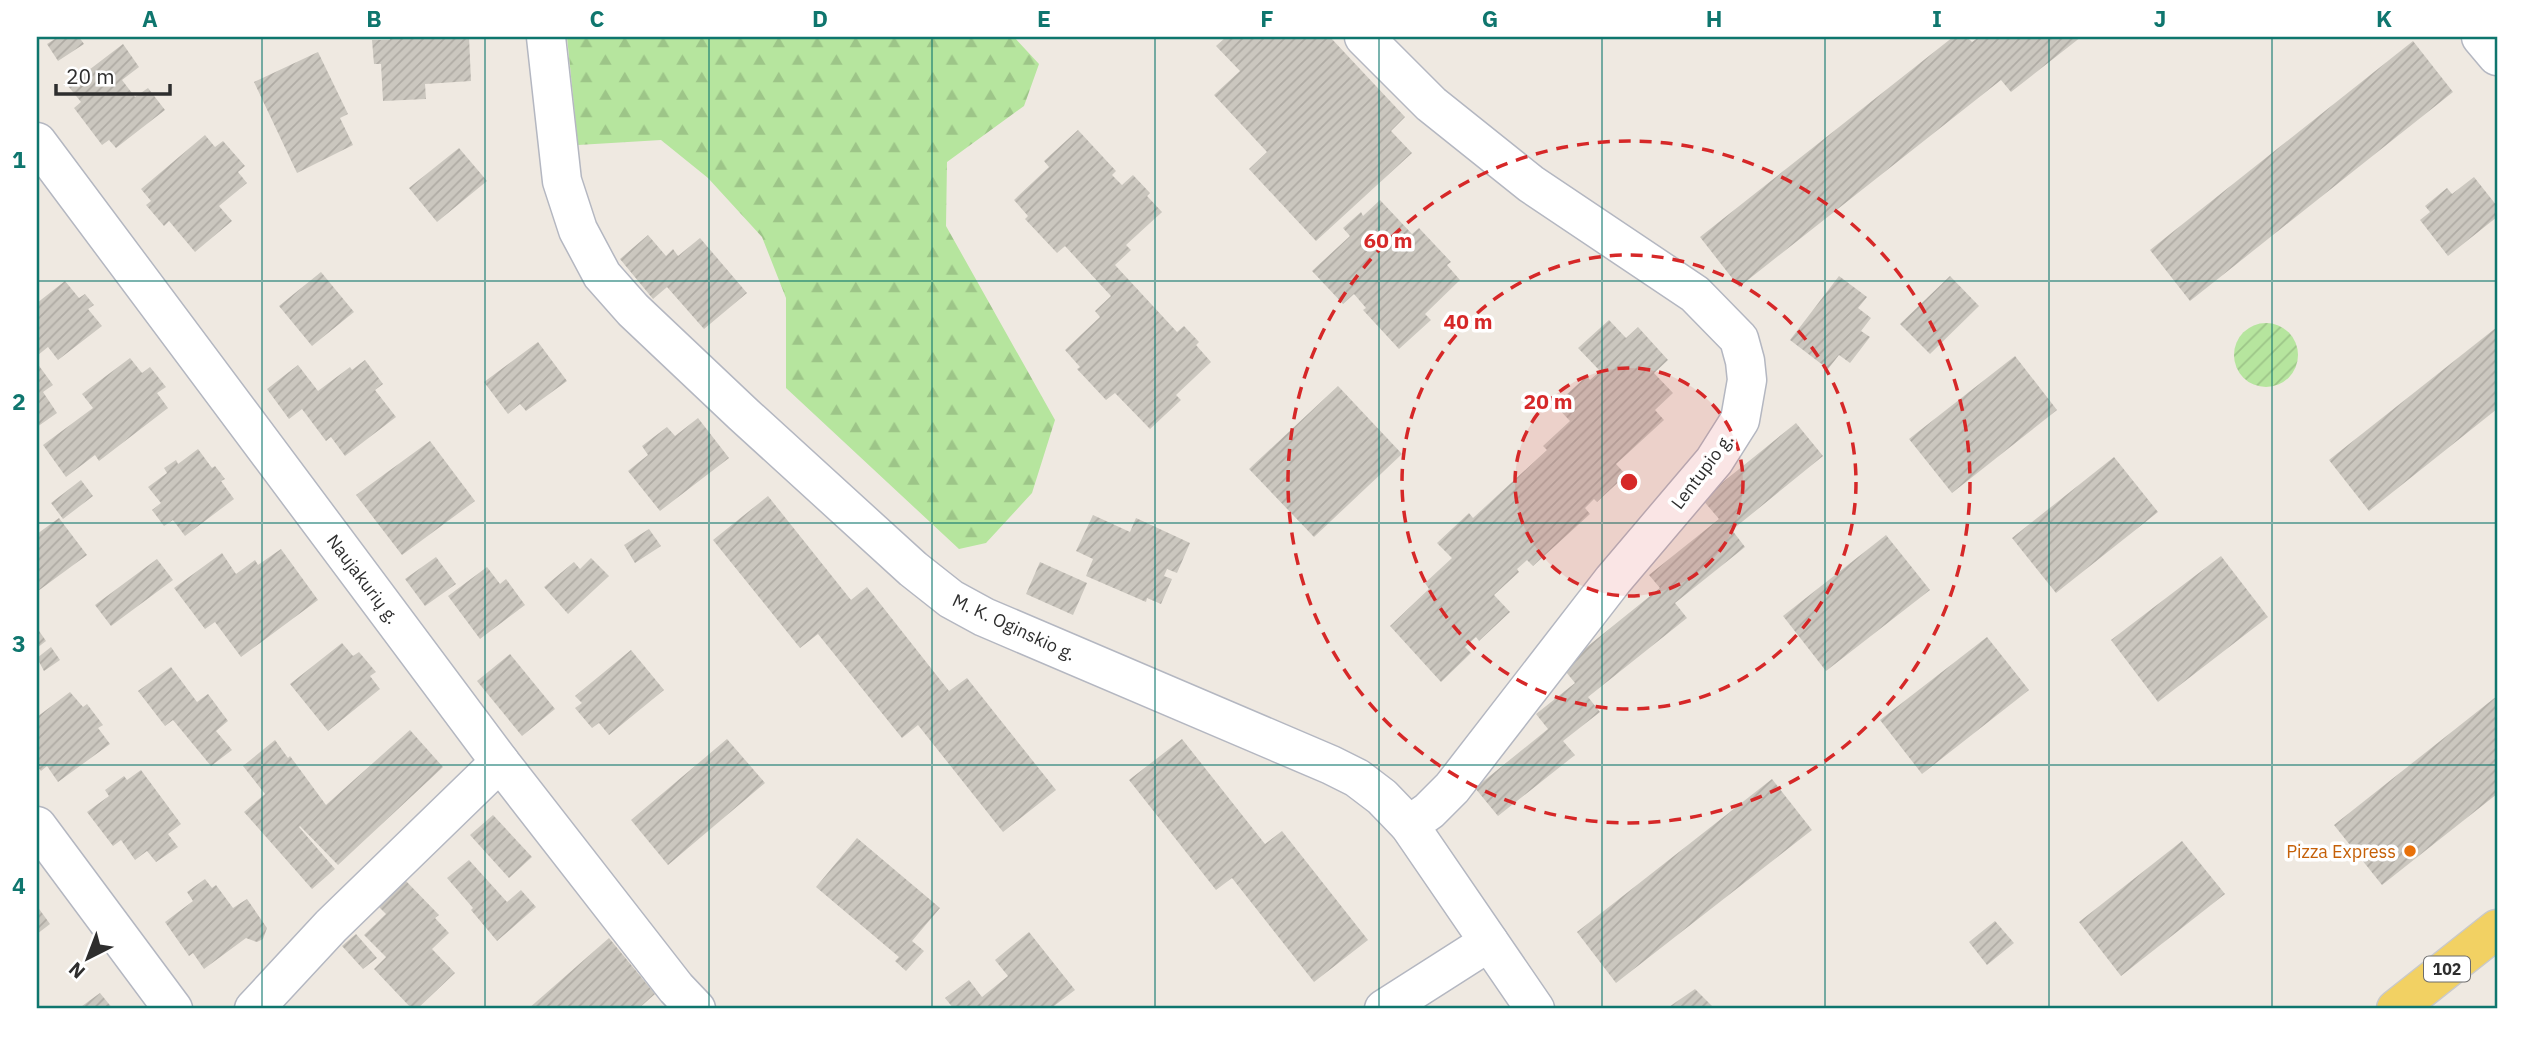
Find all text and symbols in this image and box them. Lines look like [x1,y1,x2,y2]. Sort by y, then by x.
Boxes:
text: A [142,3,158,33]
text: B [366,3,382,33]
text: C [590,3,605,33]
text: D [812,3,828,33]
text: E [1037,3,1051,33]
text: F [1260,3,1274,33]
text: G [1482,3,1498,33]
text: H [1706,3,1722,33]
text: I [1932,3,1942,33]
text: J [2154,3,2166,33]
text: K [2376,3,2392,33]
scale bar [56,52,170,96]
text: 20 m [66,62,115,90]
text: 1 [12,144,26,174]
text: 60 m [1364,226,1412,254]
text: 40 m [1444,307,1492,335]
text: 2 [12,386,26,416]
text: 20 m [1524,387,1572,415]
street label: Lentupio g. [1666,428,1738,514]
centre of rings [1617,470,1641,494]
street label: Naujakurių g. [322,530,404,628]
street label: M. K. Oginskio g. [949,588,1079,666]
text: 3 [12,628,26,658]
place label: Pizza Express [2286,840,2396,863]
marker: Pizza Express [2402,843,2418,859]
text: 4 [12,870,26,900]
north arrow [52,923,122,993]
road number: 102 [2424,956,2470,981]
text: N [63,957,90,984]

